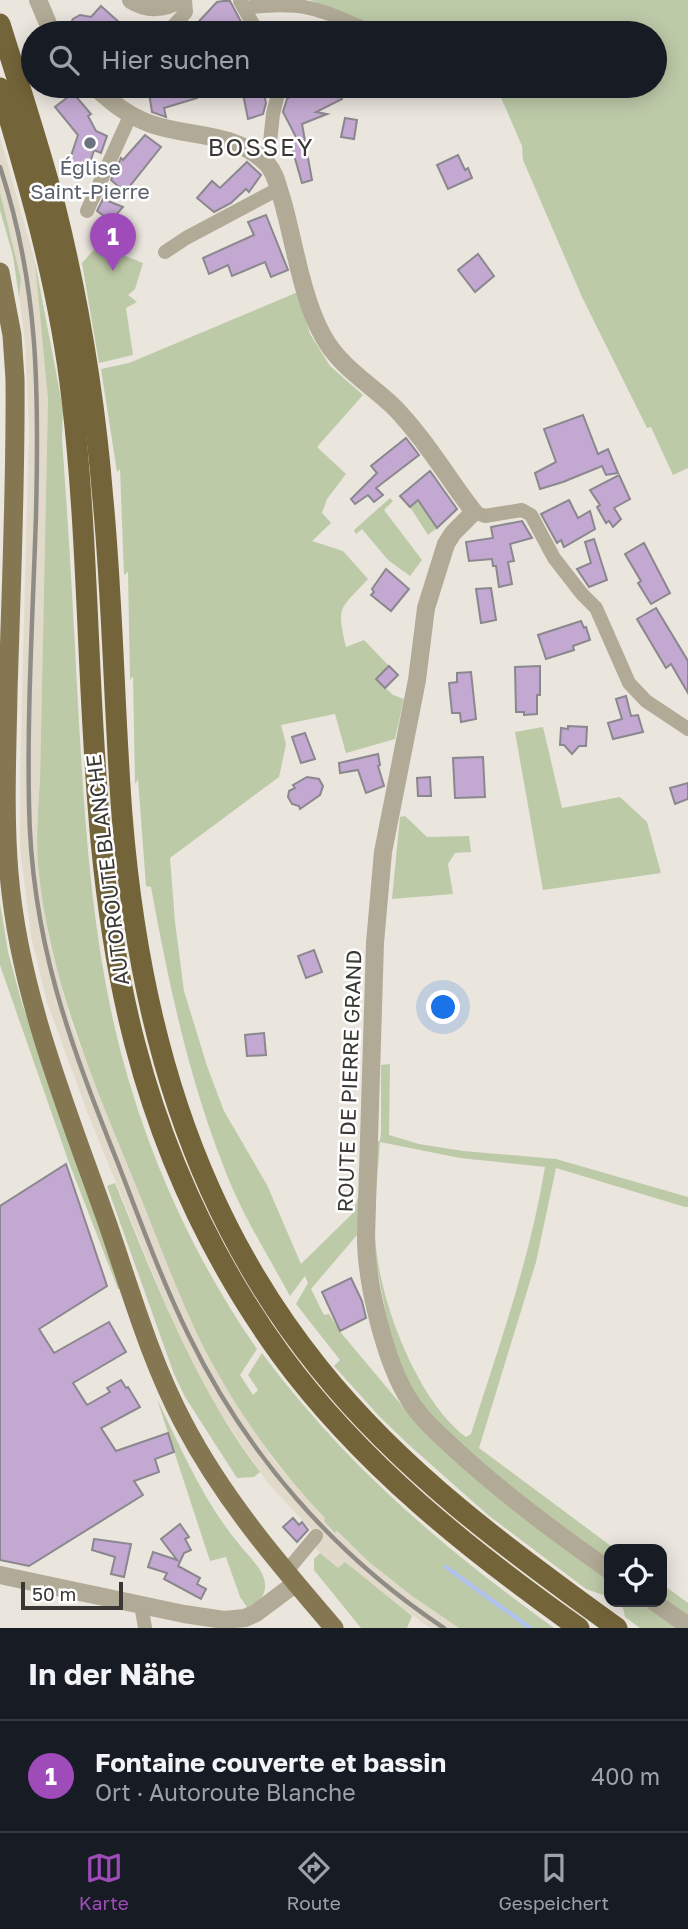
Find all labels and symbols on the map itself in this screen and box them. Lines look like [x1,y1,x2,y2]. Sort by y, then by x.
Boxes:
district label: BOSSEY [208,132,314,161]
marker: Église Saint-Pierre [82,135,98,151]
place label: Église Saint-Pierre [30,154,150,204]
pin: 1 [90,213,136,271]
street label: AUTOROUTE BLANCHE [80,753,134,987]
street label: ROUTE DE PIERRE GRAND [331,949,367,1213]
your location [426,990,460,1024]
scale bar [21,1579,122,1611]

